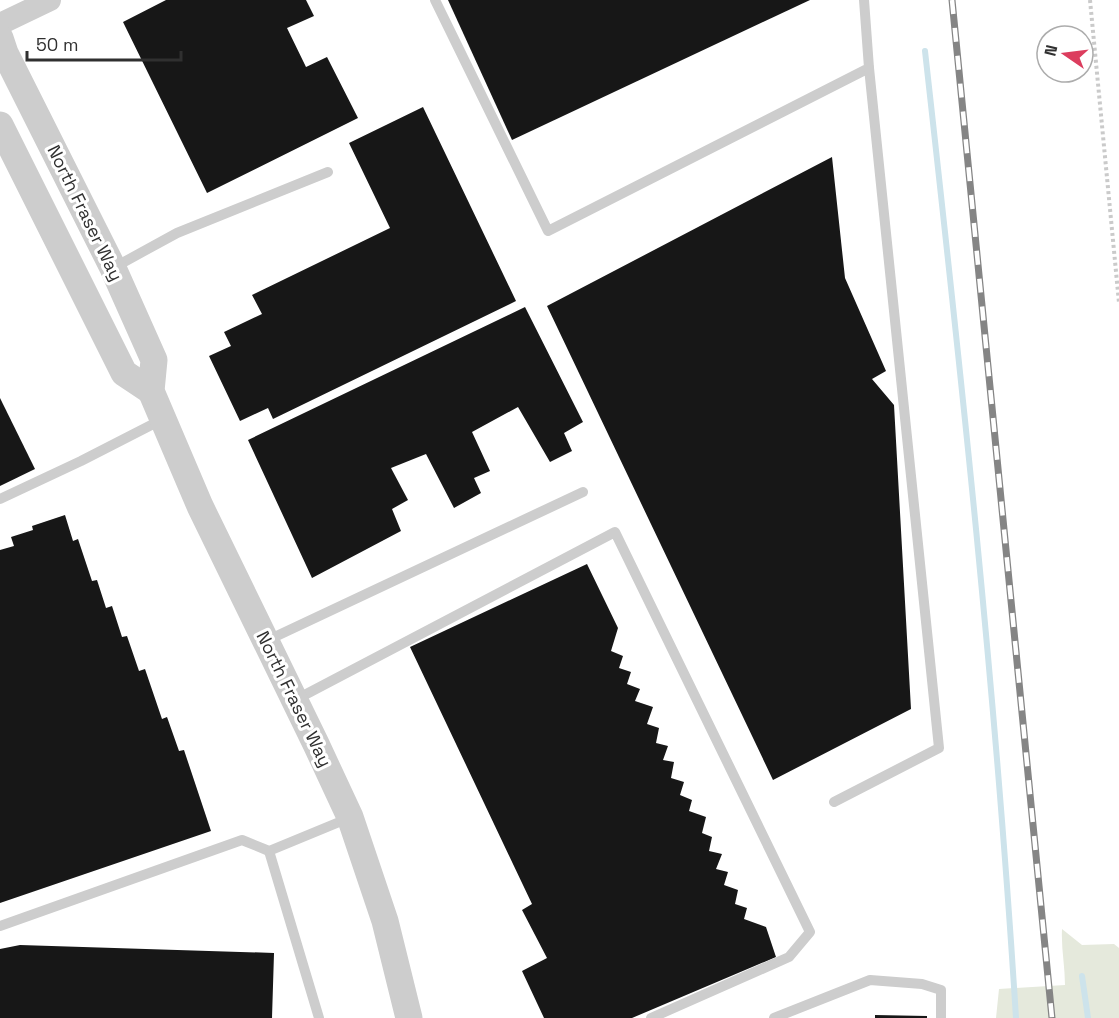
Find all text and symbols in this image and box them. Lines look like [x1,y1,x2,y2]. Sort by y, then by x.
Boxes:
scale bar [27,24,182,62]
north arrow [1035,24,1095,84]
text: 50 m [36,33,78,56]
text: N [1039,43,1062,58]
street label: North Fraser Way [43,141,128,285]
street label: North Fraser Way [252,627,337,771]

